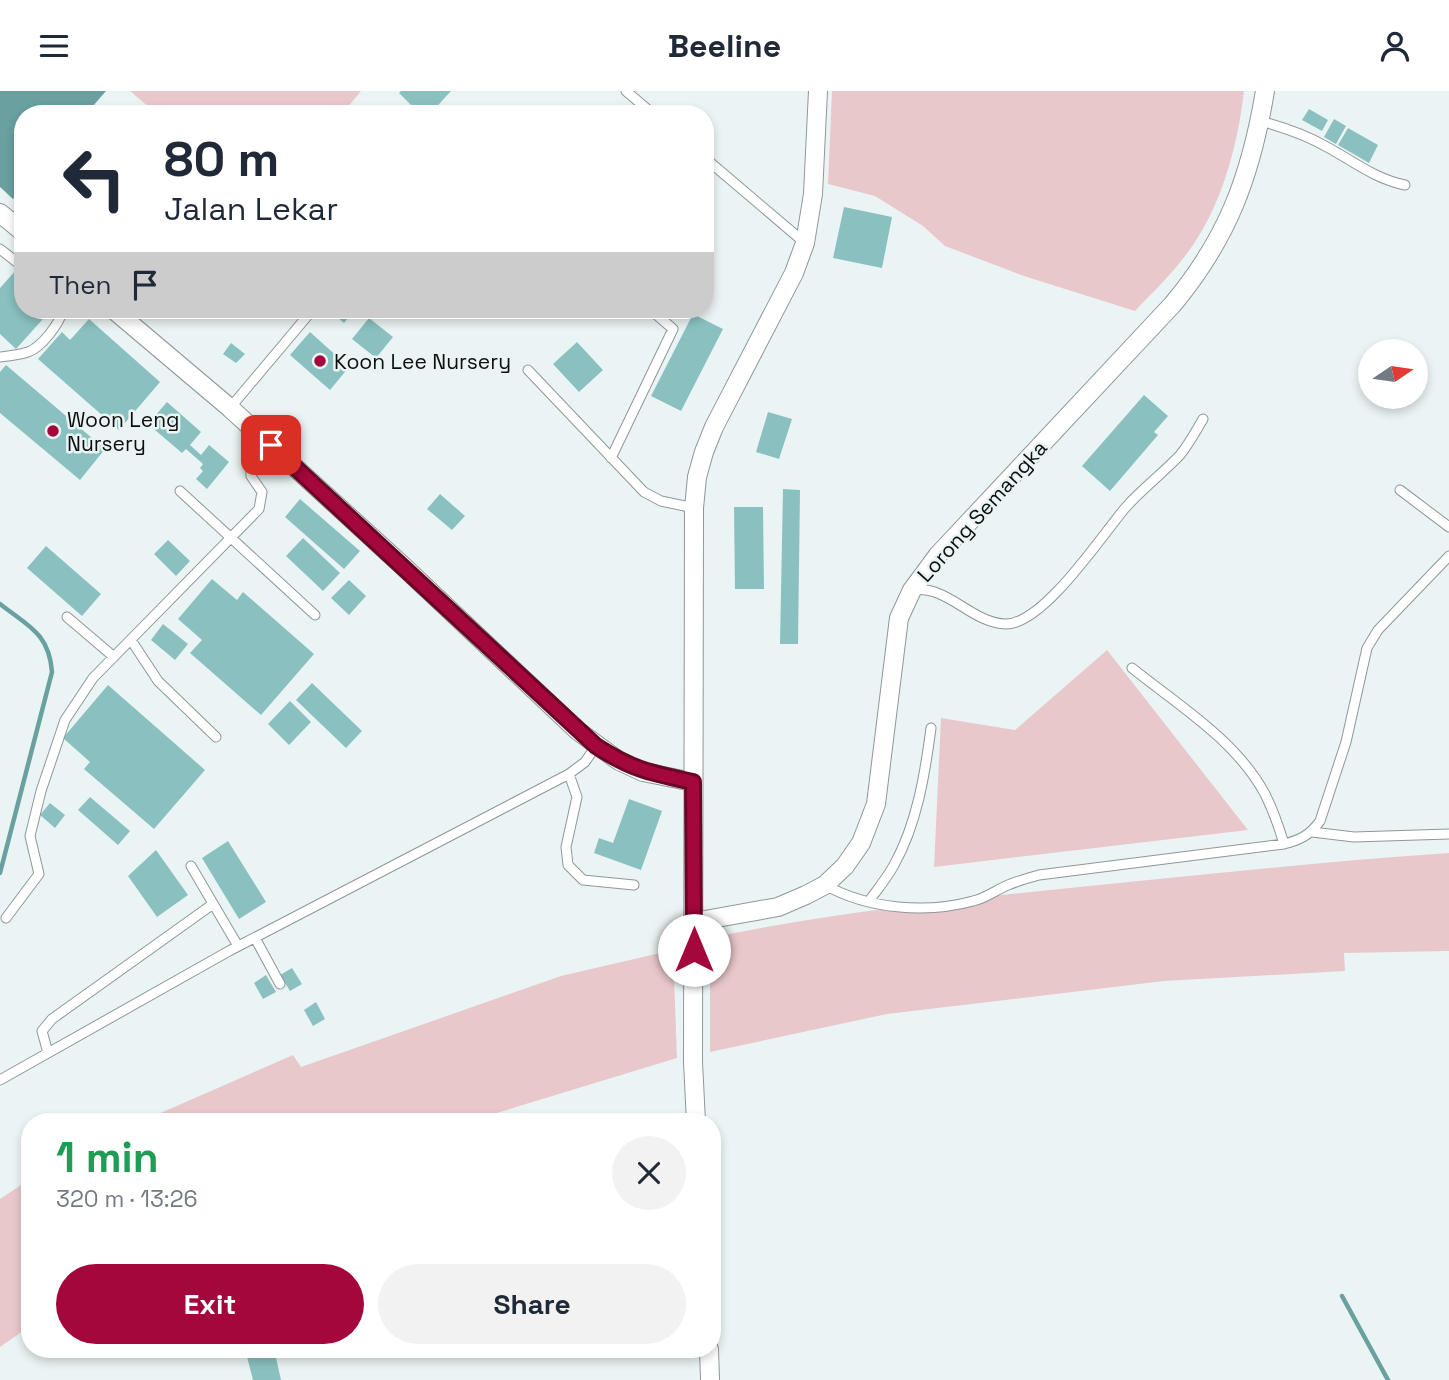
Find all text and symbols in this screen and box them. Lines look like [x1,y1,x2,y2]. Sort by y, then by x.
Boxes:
text: Beeline [668,26,781,66]
icon: menu [35,27,73,65]
icon: person [1376,27,1414,65]
text: 80 m [164,128,279,190]
icon: left [49,133,140,224]
text: Jalan Lekar [164,189,338,229]
icon: arrive [126,266,164,304]
text: Then [49,268,112,302]
north arrow [1358,339,1428,409]
map controls [1358,339,1428,409]
place label: Koon Lee Nursery [334,348,511,375]
marker: Koon Lee Nursery [312,353,328,369]
place label: Woon Leng Nursery [67,406,180,457]
pin [241,415,301,475]
marker: Woon Leng Nursery [45,423,61,439]
icon: arrive [252,426,290,464]
street label: Lorong Semangka [911,435,1053,587]
position arrow [657,913,731,987]
text: 1 min [56,1131,159,1184]
button: close [612,1136,686,1210]
text: 320 m · 13:26 [56,1184,198,1214]
button: Exit [56,1264,364,1344]
button: Share [378,1264,686,1344]

